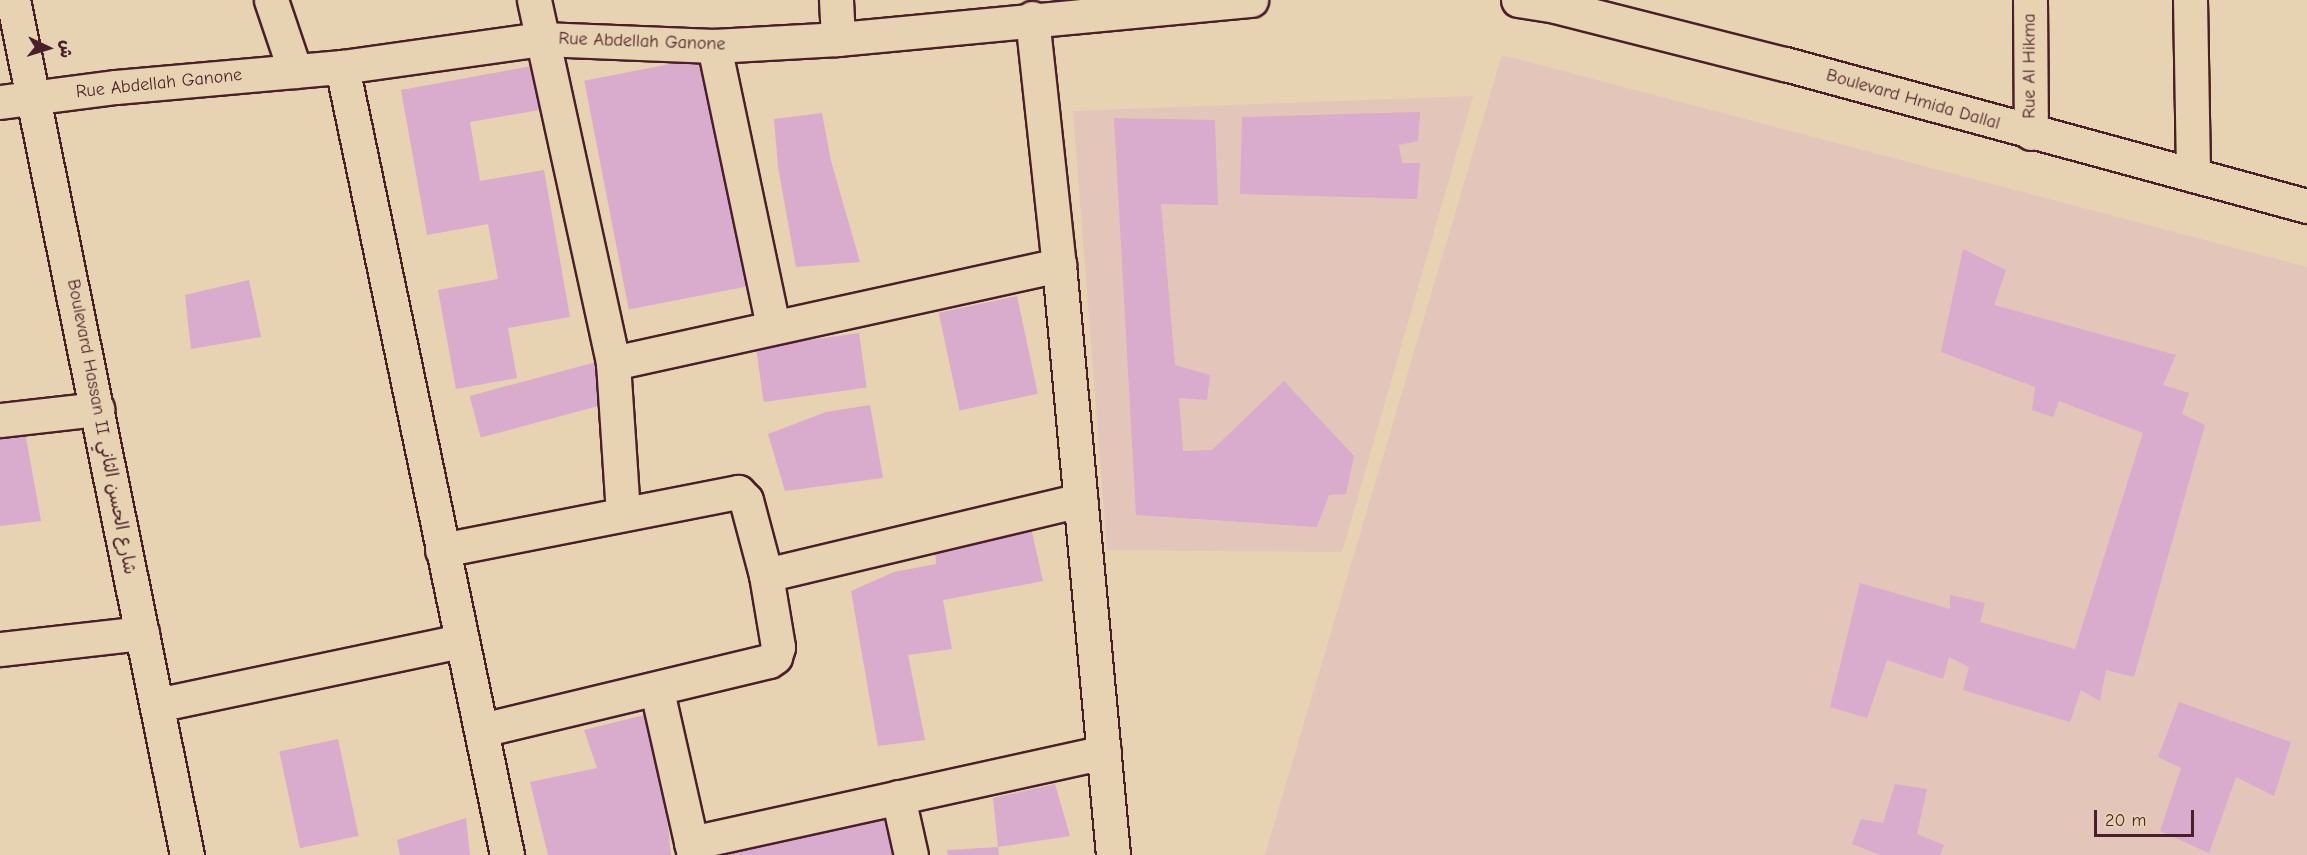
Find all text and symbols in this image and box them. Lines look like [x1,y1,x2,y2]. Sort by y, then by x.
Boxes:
street label: Rue Al Hikma [2019,13,2041,119]
north arrow [18,18,78,78]
street label: Rue Abdellah Ganone [558,28,726,56]
text: ش [56,40,76,59]
street label: Rue Abdellah Ganone [75,65,243,103]
street label: Boulevard Hmida Dallal [1824,65,2002,135]
street label: Boulevard Hassan II شارع الحسن الثاني [62,277,140,577]
scale bar [2097,798,2198,836]
text: 20 m [2105,810,2146,831]

